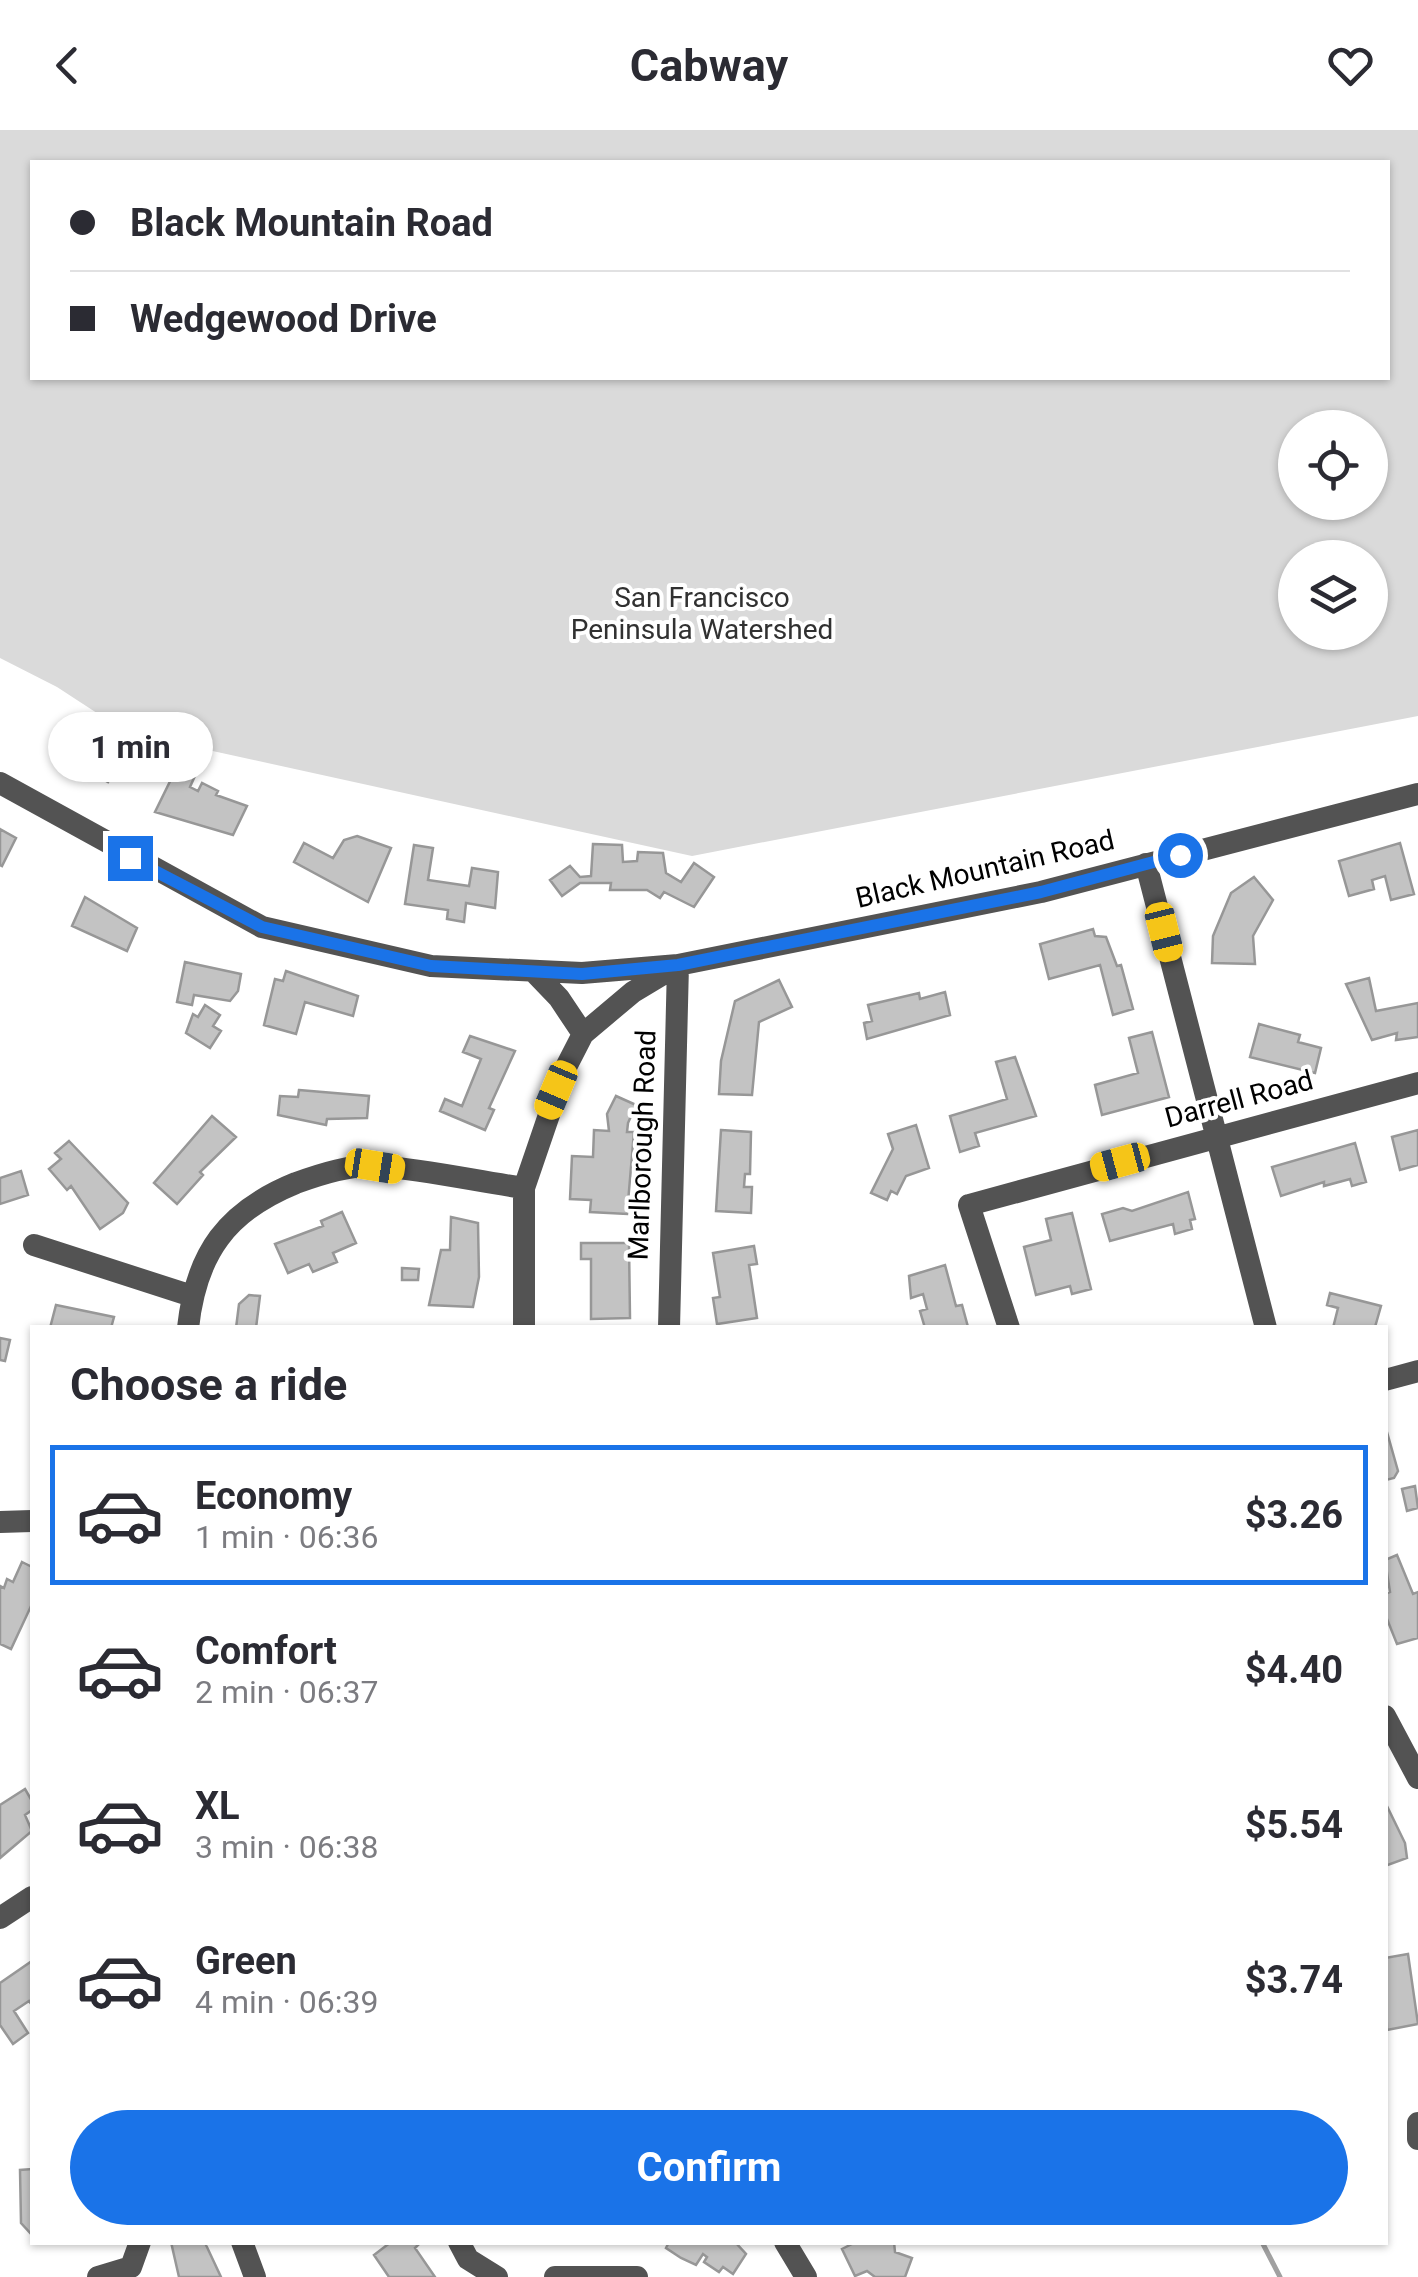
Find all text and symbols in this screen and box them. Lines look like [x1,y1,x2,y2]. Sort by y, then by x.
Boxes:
icon: back [40,38,95,93]
icon: heart [1323,38,1378,93]
text: Cabway [630,39,788,92]
text: Black Mountain Road [130,201,493,245]
text: Wedgewood Drive [130,297,437,341]
map controls [1278,410,1388,650]
button: locate [1278,410,1388,520]
button: layers [1278,540,1388,650]
park label: San Francisco Peninsula Watershed [571,581,833,646]
callout: 1 min [48,713,212,783]
text: 1 min [90,728,171,766]
street label: Black Mountain Road [852,823,1118,915]
route start [1158,833,1203,878]
route end [108,836,153,881]
car [1142,899,1186,965]
street label: Marlborough Road [621,1029,663,1261]
car [530,1057,582,1123]
street label: Darrell Road [1161,1063,1317,1135]
car [1087,1140,1153,1184]
car [343,1146,407,1186]
text: Choose a ride [70,1358,347,1411]
icon: car [75,1470,165,1560]
text: Economy [195,1474,352,1518]
text: $3.26 [1245,1493,1343,1537]
text: 1 min · 06:36 [195,1518,378,1556]
icon: car [75,1625,165,1715]
text: Comfort [195,1629,337,1673]
text: $4.40 [1245,1648,1343,1692]
text: 2 min · 06:37 [195,1673,378,1711]
icon: car [75,1780,165,1870]
text: XL [195,1784,240,1828]
text: $5.54 [1245,1803,1343,1847]
text: 3 min · 06:38 [195,1828,378,1866]
icon: car [75,1935,165,2025]
text: Green [195,1939,297,1983]
text: $3.74 [1245,1958,1343,2002]
text: 4 min · 06:39 [195,1983,378,2021]
button: Confirm [70,2110,1348,2225]

